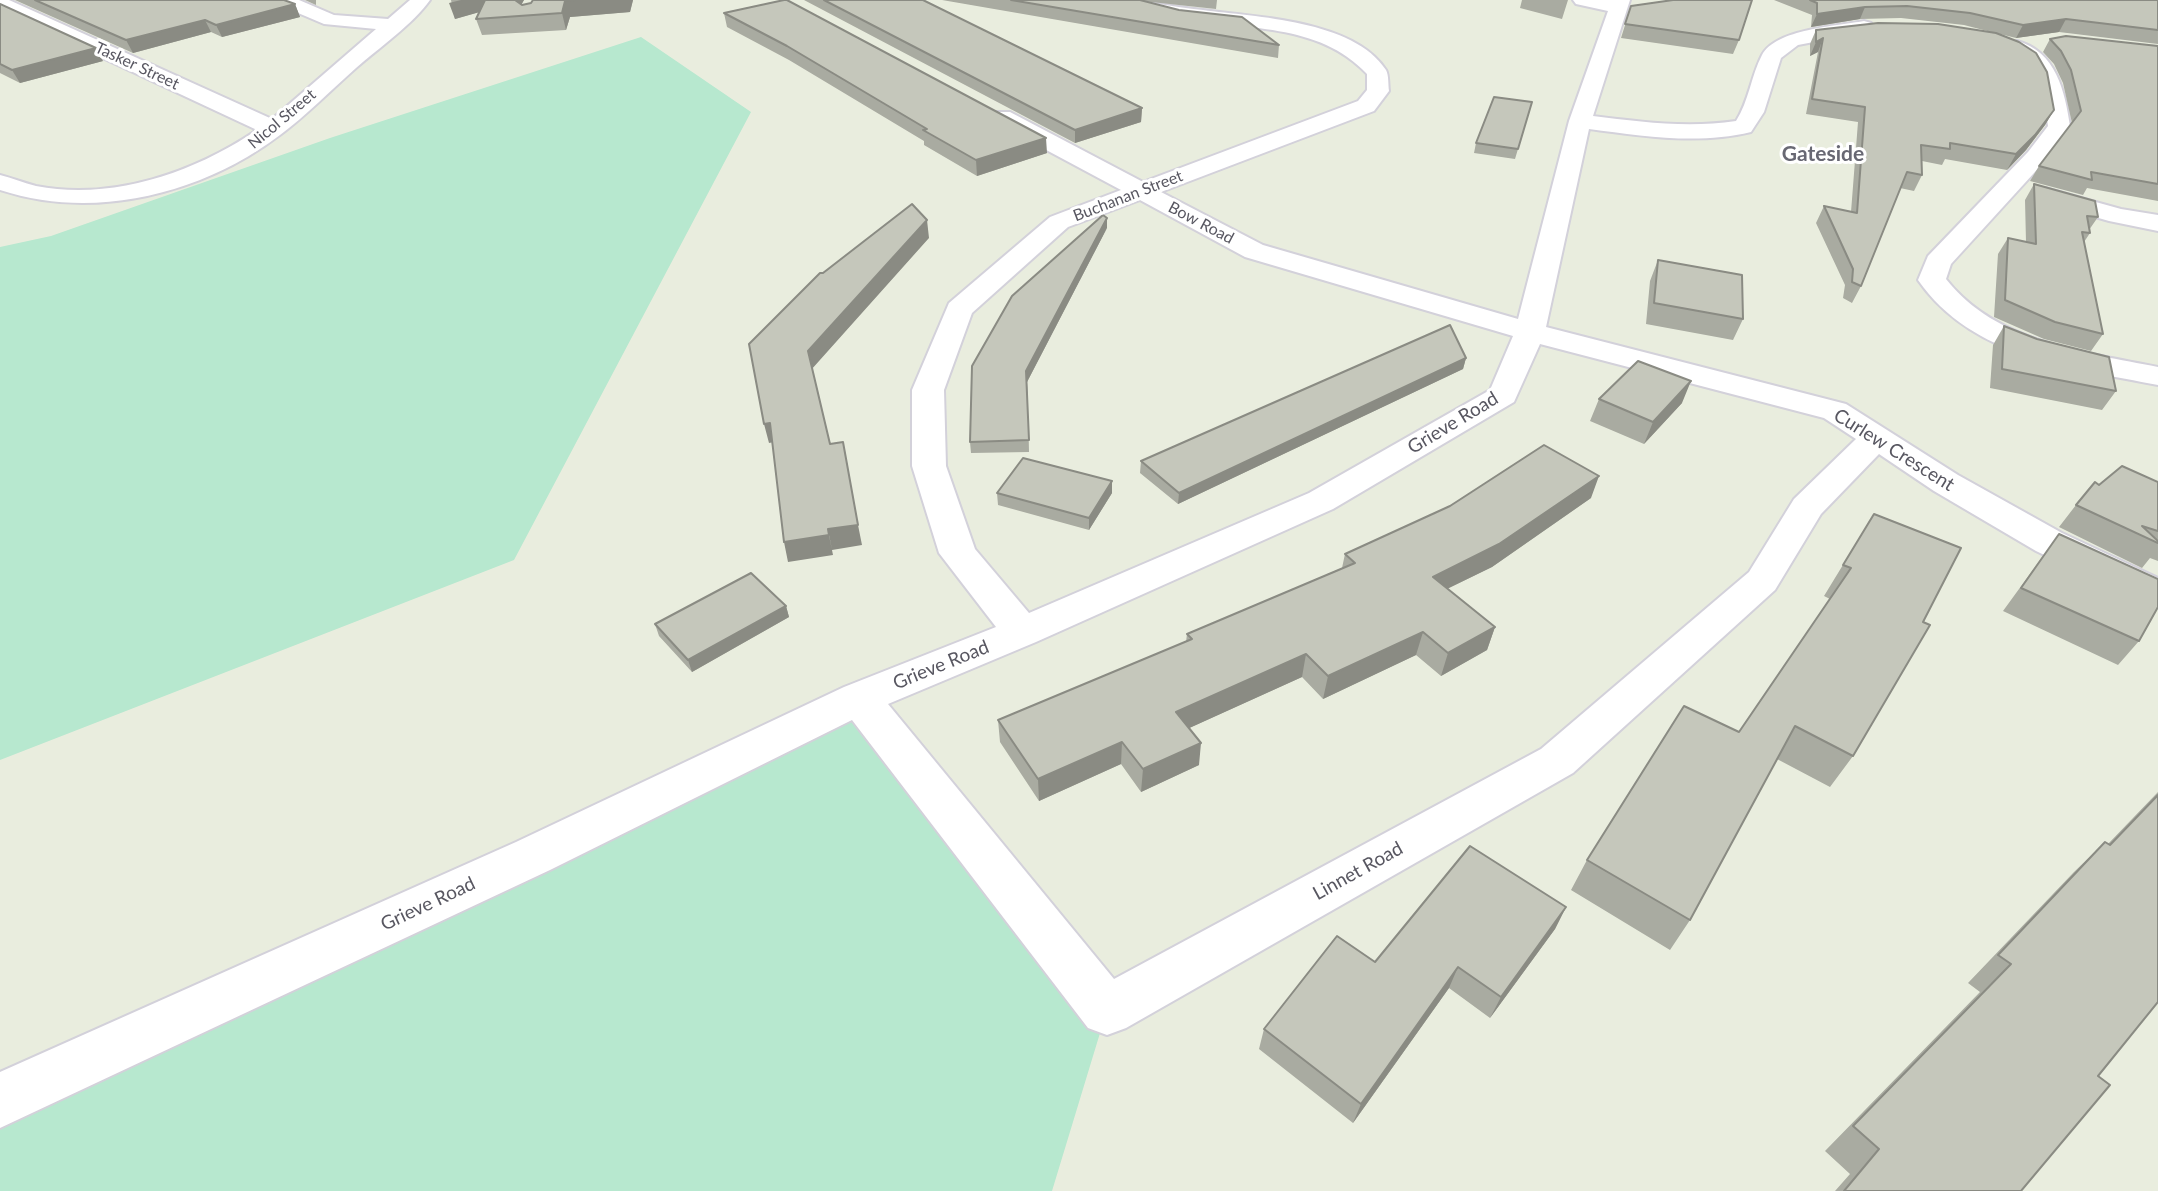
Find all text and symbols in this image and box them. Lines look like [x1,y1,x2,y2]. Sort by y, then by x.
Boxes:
street label: Tasker Street [92,38,182,94]
street label: Nicol Street [244,85,320,153]
district label: Gateside [1782,141,1864,167]
street label: Buchanan Street [1071,166,1185,226]
street label: Bow Road [1165,198,1237,248]
street label: Grieve Road [1404,387,1502,459]
street label: Curlew Crescent [1829,404,1959,496]
street label: Grieve Road [890,635,992,695]
street label: Linnet Road [1309,837,1407,905]
street label: Grieve Road [377,872,479,936]

